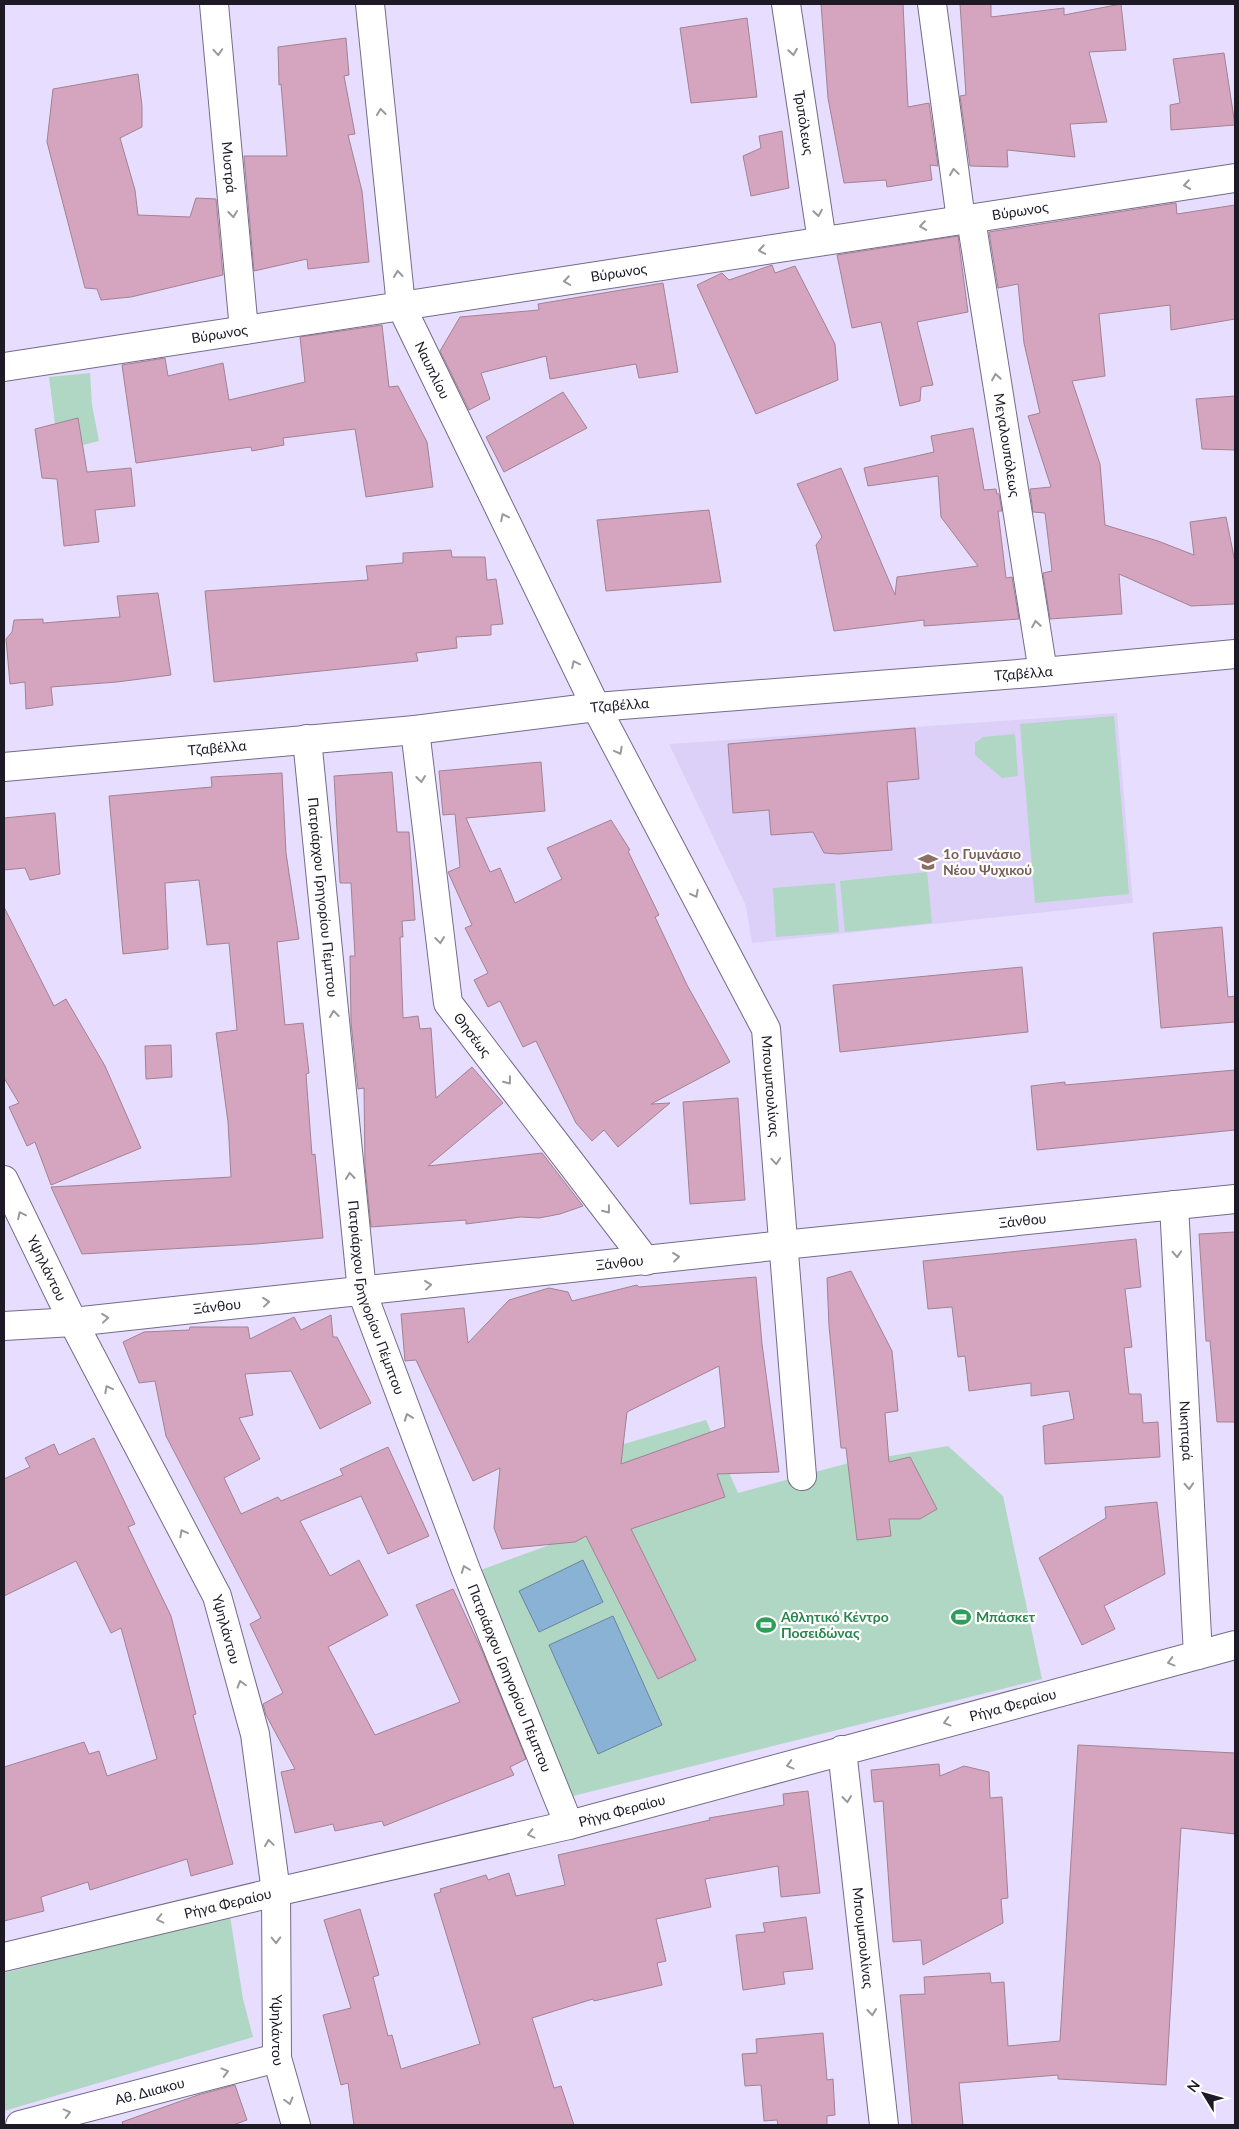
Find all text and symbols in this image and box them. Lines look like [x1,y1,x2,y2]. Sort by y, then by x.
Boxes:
one-way arrow [788,48,798,56]
one-way arrow [212,49,223,57]
street label: Τριπόλεως [791,89,818,157]
one-way arrow [376,108,387,116]
street label: Μυστρά [219,141,240,194]
one-way arrow [949,167,960,175]
one-way arrow [1183,180,1191,190]
street label: Βύρωνος [991,198,1050,223]
one-way arrow [812,209,823,217]
one-way arrow [227,210,238,218]
one-way arrow [918,220,926,231]
one-way arrow [758,245,766,255]
street label: Βύρωνος [589,259,649,285]
one-way arrow [393,269,404,277]
one-way arrow [562,275,571,285]
street label: Βύρωνος [190,321,249,346]
street label: Ναυπλίου [411,338,454,402]
one-way arrow [992,373,1002,381]
street label: Μεγαλουπόλεως [991,392,1024,499]
one-way arrow [500,514,510,523]
one-way arrow [1031,620,1041,628]
one-way arrow [571,660,581,669]
street label: Τζαβέλλα [994,662,1054,684]
street label: Τζαβέλλα [589,694,650,716]
street label: Τζαβέλλα [187,736,248,758]
one-way arrow [613,745,623,754]
one-way arrow [415,775,426,783]
street label: Πατριάρχου Γρηγορίου Πέμπτου [305,796,342,998]
place label: 1ο Γυμνάσιο Νέου Ψυχικού [943,845,1032,878]
school or university icon: 1ο Γυμνάσιο Νέου Ψυχικού [917,851,939,873]
one-way arrow [689,889,699,898]
one-way arrow [435,936,445,944]
street label: Θησέως [450,1009,495,1060]
one-way arrow [329,1010,340,1018]
street label: Μπουμπουλίνας [759,1035,784,1138]
one-way arrow [503,1076,512,1085]
one-way arrow [771,1157,782,1165]
one-way arrow [345,1171,356,1179]
street label: Πατριάρχου Γρηγορίου Πέμπτου [345,1199,409,1397]
one-way arrow [602,1204,610,1213]
street label: Ξάνθου [998,1209,1047,1231]
one-way arrow [17,1211,27,1220]
street label: Υψηλάντου [24,1232,70,1304]
one-way arrow [1171,1250,1182,1258]
street label: Ξάνθου [595,1251,644,1273]
one-way arrow [673,1252,681,1263]
one-way arrow [424,1279,432,1290]
street label: Ξάνθου [192,1295,242,1317]
one-way arrow [263,1297,271,1308]
one-way arrow [101,1313,109,1324]
one-way arrow [104,1385,114,1394]
street label: Νικηταρά [1176,1400,1197,1462]
one-way arrow [404,1413,415,1422]
one-way arrow [1184,1482,1195,1490]
one-way arrow [179,1529,189,1538]
one-way arrow [461,1565,471,1574]
street label: Πατριάρχου Γρηγορίου Πέμπτου [465,1581,556,1774]
street label: Υψηλάντου [209,1593,244,1666]
sports icon: Μπάσκετ [950,1606,972,1628]
place label: Αθλητικό Κέντρο Ποσειδώνας [780,1608,889,1641]
place label: Μπάσκετ [976,1608,1036,1625]
sports icon: Αθλητικό Κέντρο Ποσειδώνας [755,1614,777,1636]
one-way arrow [1168,1657,1176,1667]
one-way arrow [236,1679,247,1688]
street label: Ρήγα Φεραίου [967,1685,1058,1724]
one-way arrow [942,1716,951,1727]
one-way arrow [786,1759,794,1769]
street label: Ρήγα Φεραίου [576,1790,667,1830]
one-way arrow [841,1795,852,1803]
one-way arrow [527,1828,536,1839]
one-way arrow [265,1839,275,1848]
street label: Ρήγα Φεραίου [182,1884,273,1922]
street label: Μπουμπουλίνας [849,1886,878,1990]
one-way arrow [156,1913,165,1924]
one-way arrow [271,1937,281,1945]
street label: Υψηλάντου [269,1994,288,2068]
one-way arrow [866,2009,877,2017]
one-way arrow [220,2067,228,2077]
north arrow [1179,2069,1229,2119]
street label: Αθ. Διιακου [113,2073,186,2108]
text: N [1183,2076,1203,2095]
one-way arrow [284,2097,294,2105]
one-way arrow [63,2108,72,2119]

